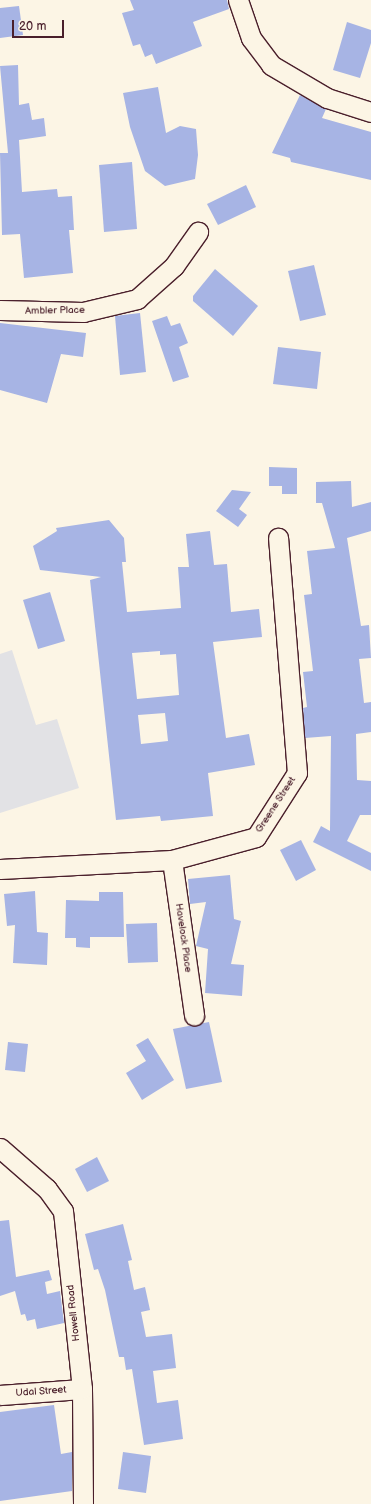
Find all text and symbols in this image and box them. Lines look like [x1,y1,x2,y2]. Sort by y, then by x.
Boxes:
scale bar [14,12,66,38]
text: 20 m [19,19,46,34]
street label: Ambler Place [25,304,85,318]
street label: Greene Street [253,775,299,835]
street label: Havelock Place [172,903,194,973]
street label: Howell Road [65,1284,83,1342]
street label: Udal Street [15,1384,67,1400]

